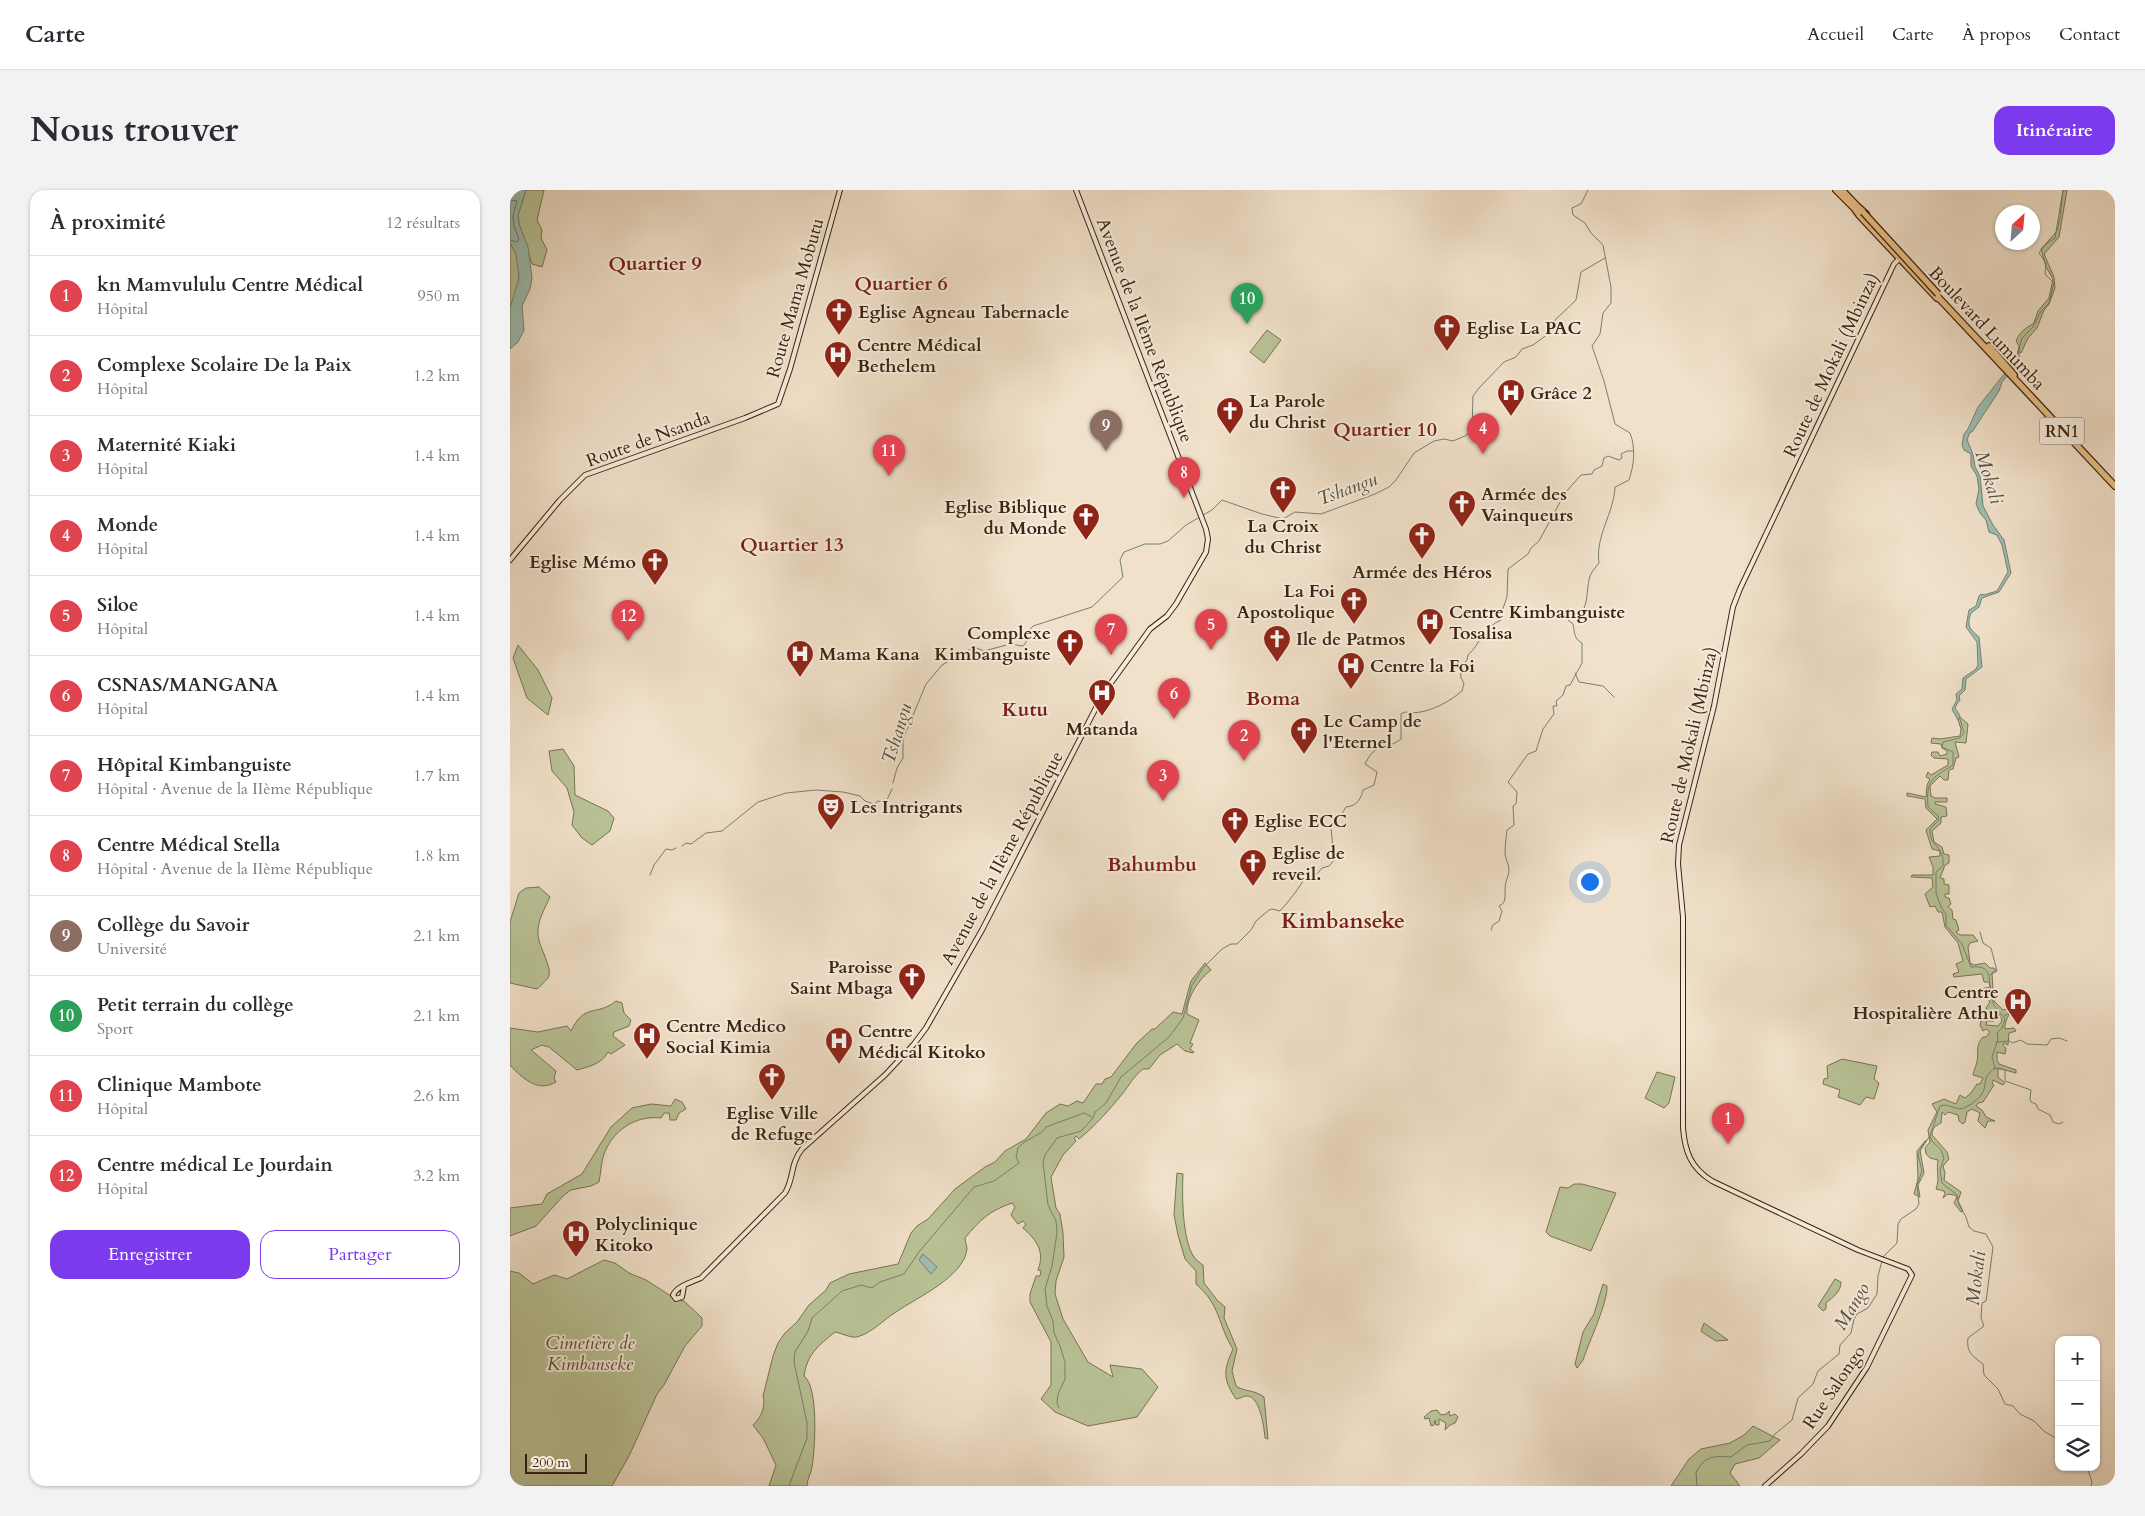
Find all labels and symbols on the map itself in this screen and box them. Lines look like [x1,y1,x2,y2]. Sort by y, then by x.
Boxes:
north arrow [1995,205,2040,250]
street label: Avenue de la IIème République [1090,214,1199,446]
street label: Route Mama Mobutu [761,215,830,381]
district label: Quartier 9 [608,250,702,277]
street label: Boulevard Lumumba [1923,261,2051,396]
street label: Route de Mokali (Mbinza) [1778,269,1885,462]
district label: Quartier 6 [854,270,948,297]
pin: 10 [1231,283,1263,324]
church icon: Eglise Agneau Tabernacle [824,297,854,336]
place label: Eglise Agneau Tabernacle [858,300,1070,325]
church icon: Eglise La PAC [1432,313,1462,352]
place label: Eglise La PAC [1466,316,1581,341]
place label: Centre Médical Bethelem [857,333,981,379]
hospital icon: Centre Médical Bethelem [823,340,853,379]
hospital icon: Grâce 2 [1496,378,1526,417]
place label: Grâce 2 [1530,381,1592,406]
place label: La Parole du Christ [1249,389,1326,435]
church icon: La Parole du Christ [1215,396,1245,435]
street label: Route de Nsanda [583,405,714,473]
pin: 9 [1090,410,1122,451]
pin: 4 [1467,413,1499,454]
district label: Quartier 10 [1333,416,1437,443]
road number: RN1 [2040,418,2084,445]
pin: 11 [873,435,905,476]
water label: Mokali [1969,447,2010,508]
pin: 8 [1168,457,1200,498]
water label: Tshangu [1314,466,1381,512]
church icon: La Croix du Christ [1268,475,1298,514]
place label: Armée des Vainqueurs [1481,482,1573,528]
church icon: Armée des Vainqueurs [1447,489,1477,528]
place label: Eglise Biblique du Monde [944,495,1067,541]
church icon: Eglise Biblique du Monde [1071,502,1101,541]
place label: La Croix du Christ [1245,514,1322,560]
church icon: Armée des Héros [1407,521,1437,560]
district label: Quartier 13 [740,531,844,558]
church icon: Eglise Mémo [640,547,670,586]
place label: Eglise Mémo [529,550,636,575]
place label: Armée des Héros [1352,560,1492,585]
place label: La Foi Apostolique [1236,579,1335,625]
church icon: La Foi Apostolique [1339,586,1369,625]
pin: 12 [612,600,644,641]
place label: Centre Kimbanguiste Tosalisa [1449,600,1625,646]
hospital icon: Centre Kimbanguiste Tosalisa [1415,607,1445,646]
pin: 5 [1195,609,1227,650]
pin: 7 [1095,614,1127,655]
place label: Complexe Kimbanguiste [934,621,1051,667]
church icon: Ile de Patmos [1262,624,1292,663]
place label: Ile de Patmos [1296,627,1405,652]
church icon: Complexe Kimbanguiste [1055,628,1085,667]
hospital icon: Mama Kana [785,639,815,678]
place label: Mama Kana [819,642,920,667]
street label: Route de Mokali (Mbinza) [1655,644,1724,846]
hospital icon: Centre la Foi [1336,651,1366,690]
place label: Centre la Foi [1370,654,1475,679]
hospital icon: Matanda [1087,678,1117,717]
pin: 6 [1158,678,1190,719]
district label: Boma [1246,685,1300,712]
district label: Kutu [1002,696,1049,723]
water label: Tshangu [875,700,919,767]
place label: Le Camp de l'Eternel [1323,709,1422,755]
church icon: Le Camp de l'Eternel [1289,716,1319,755]
place label: Matanda [1066,717,1138,742]
pin: 2 [1228,720,1260,761]
street label: Avenue de la IIème République [935,747,1070,970]
pin: 3 [1147,760,1179,801]
theatre icon: Les Intrigants [816,792,846,831]
place label: Les Intrigants [850,795,963,820]
church icon: Eglise ECC [1220,806,1250,845]
place label: Eglise ECC [1254,809,1347,834]
place label: Eglise de reveil. [1272,841,1345,887]
church icon: Eglise de reveil. [1238,848,1268,887]
district label: Bahumbu [1107,851,1197,878]
your location [1577,869,1603,895]
district label: Kimbanseke [1281,906,1405,936]
place label: Paroisse Saint Mbaga [790,955,893,1001]
church icon: Paroisse Saint Mbaga [897,962,927,1001]
place label: Centre Hospitalière Athu [1853,980,1999,1026]
hospital icon: Centre Hospitalière Athu [2003,987,2033,1026]
place label: Centre Medico Social Kimia [666,1014,786,1060]
place label: Centre Médical Kitoko [858,1019,985,1065]
hospital icon: Centre Medico Social Kimia [632,1021,662,1060]
hospital icon: Centre Médical Kitoko [824,1026,854,1065]
church icon: Eglise Ville de Refuge [757,1062,787,1101]
place label: Eglise Ville de Refuge [726,1101,818,1147]
pin: 1 [1712,1103,1744,1144]
place label: Polyclinique Kitoko [595,1212,698,1258]
hospital icon: Polyclinique Kitoko [561,1219,591,1258]
water label: Mokali [1960,1249,1992,1307]
water label: Mango [1828,1278,1876,1335]
park label: Cimetière de Kimbanseke [546,1331,636,1377]
street label: Rue Salongo [1797,1340,1872,1434]
scale bar [525,1451,588,1474]

